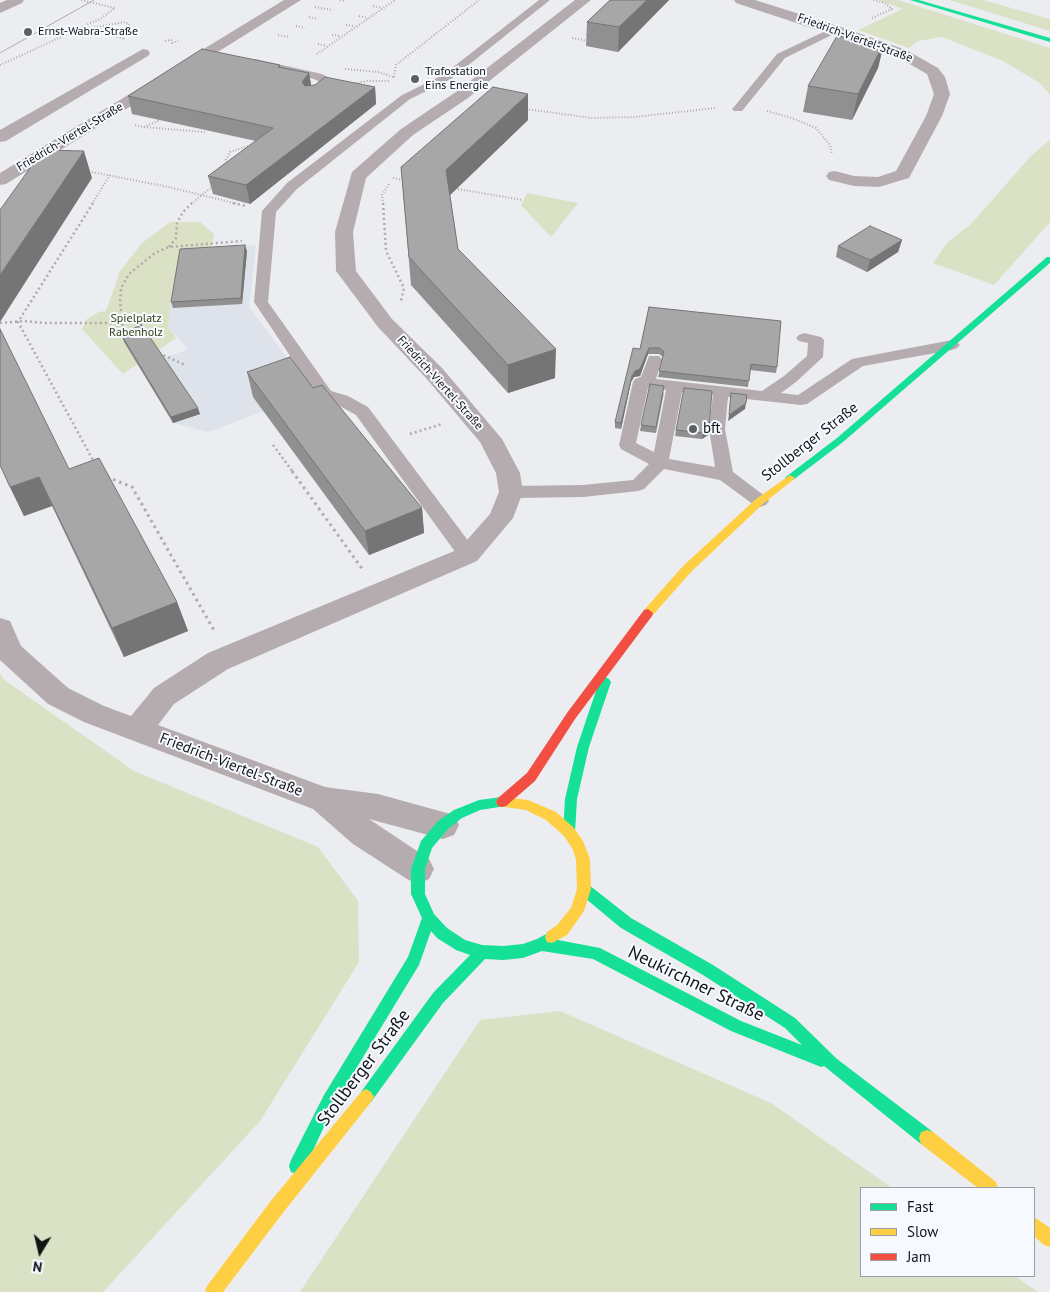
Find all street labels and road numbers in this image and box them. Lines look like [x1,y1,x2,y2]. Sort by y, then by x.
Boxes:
street label: Friedrich-Viertel-Straße [796,10,914,66]
street label: Friedrich-Viertel-Straße [14,100,126,174]
street label: Friedrich-Viertel-Straße [394,333,486,433]
street label: Stollberger Straße [758,399,862,485]
street label: Friedrich-Viertel-Straße [157,729,305,801]
street label: Neukirchner Straße [624,942,768,1026]
street label: Stollberger Straße [313,1005,415,1131]

